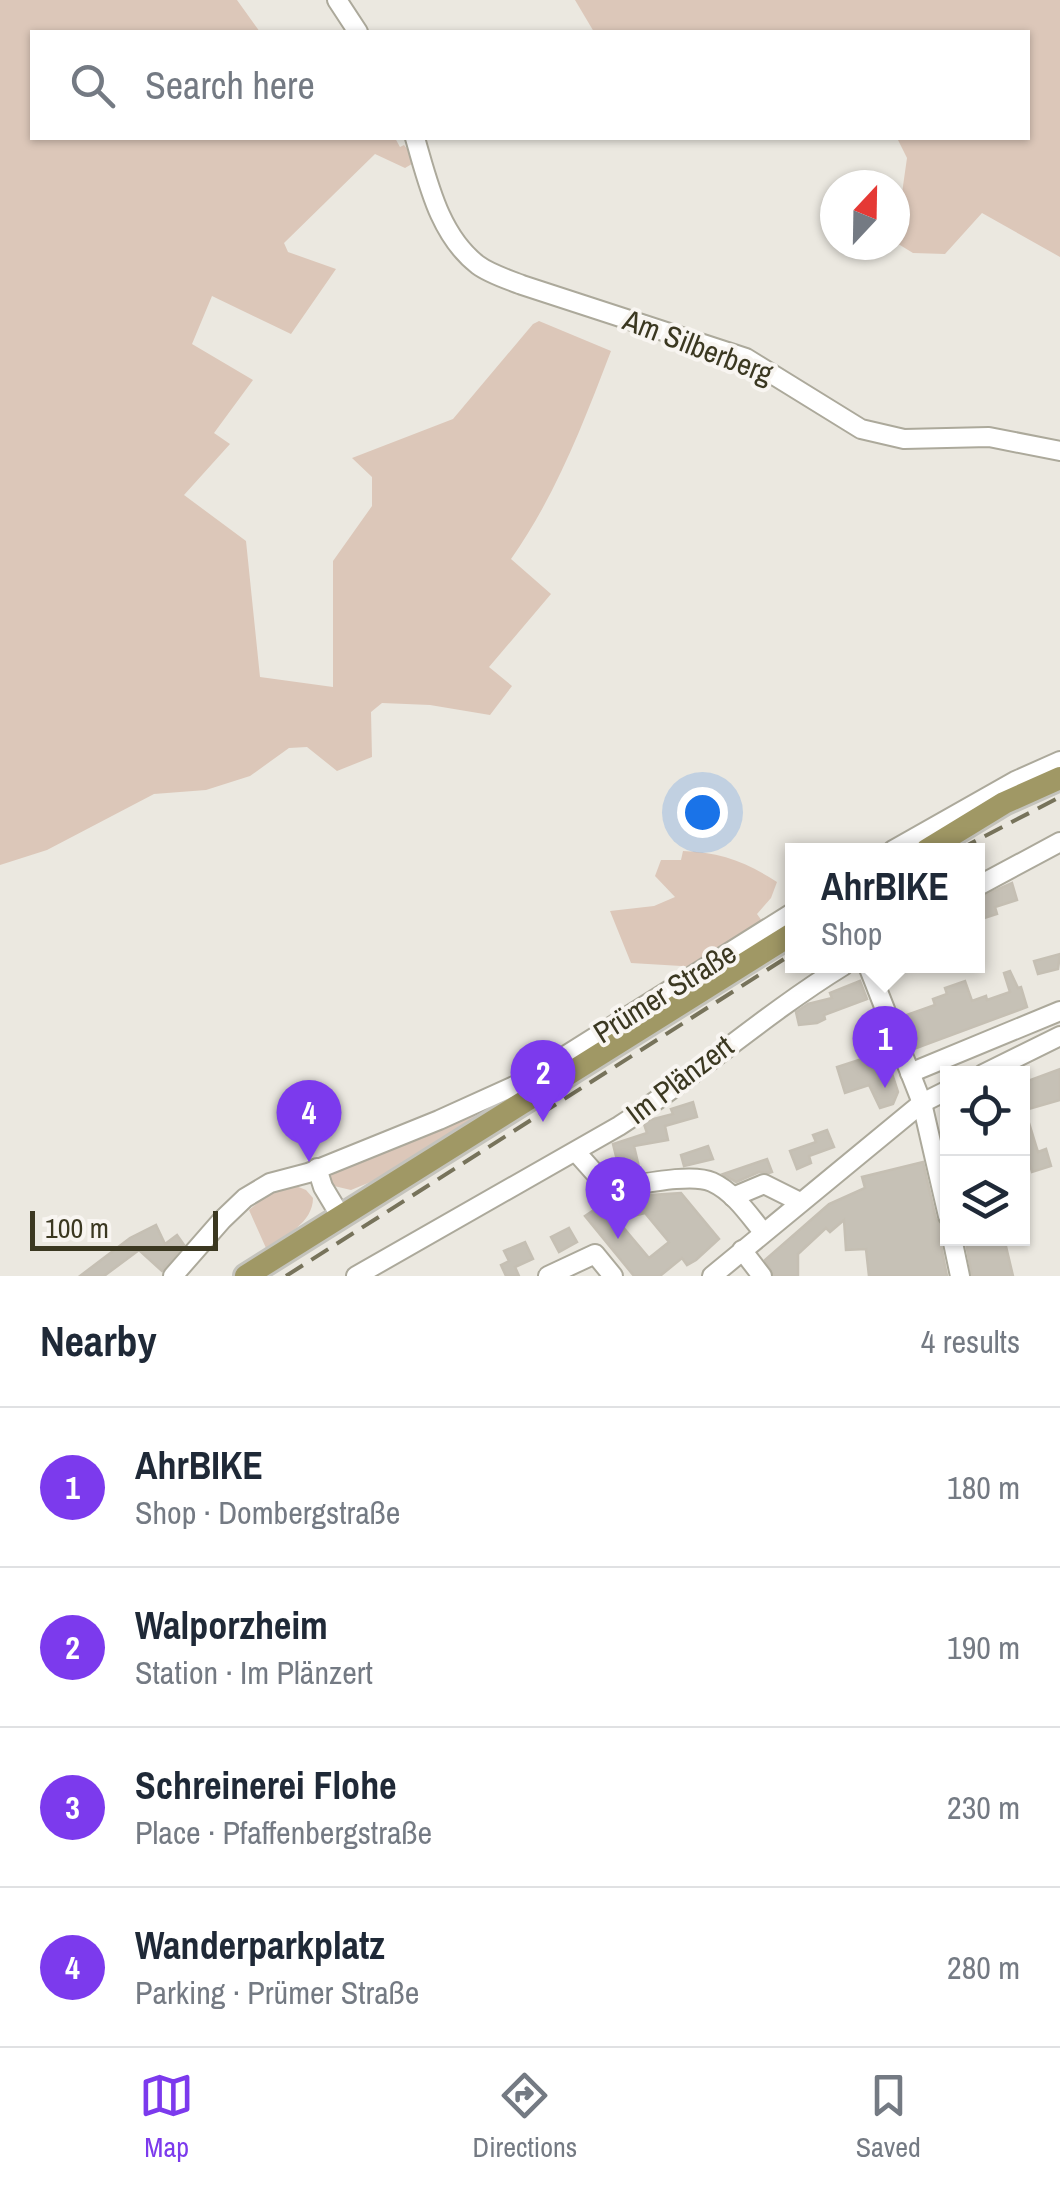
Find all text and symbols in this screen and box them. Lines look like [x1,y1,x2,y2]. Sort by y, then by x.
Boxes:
search box [30,30,1030,140]
icon: search [65,58,120,113]
text: Search here [145,60,315,111]
north arrow [820,170,910,260]
street label: Am Silberberg [617,299,779,393]
your location [677,787,728,838]
popup [785,843,985,973]
text: AhrBIKE [821,861,949,912]
text: Shop [821,912,882,955]
street label: Prümer Straße [585,932,743,1052]
pin: 1 [852,1006,918,1088]
street label: Im Plänzert [618,1026,741,1133]
pin: 2 [510,1040,576,1122]
map controls [940,1066,1030,1246]
button: locate [940,1066,1030,1156]
pin: 4 [276,1080,342,1162]
pin: 3 [586,1156,650,1239]
button: layers [940,1156,1030,1246]
scale bar [30,1206,218,1250]
text: 100 m [45,1209,109,1247]
text: Nearby [40,1313,157,1369]
text: 4 results [921,1320,1020,1363]
text: AhrBIKE [135,1440,263,1491]
text: 1 [65,1466,80,1509]
text: 180 m [947,1466,1020,1509]
text: Shop · Dombergstraße [135,1491,400,1534]
text: Walporzheim [135,1600,328,1651]
text: 2 [65,1626,80,1669]
text: 190 m [947,1626,1020,1669]
text: Station · Im Plänzert [135,1651,373,1694]
text: Schreinerei Flohe [135,1760,397,1811]
text: 3 [65,1786,80,1829]
text: 230 m [947,1786,1020,1829]
text: Place · Pfaffenbergstraße [135,1811,432,1854]
text: Wanderparkplatz [135,1920,385,1971]
text: 4 [65,1946,80,1989]
text: 280 m [947,1946,1020,1989]
text: Parking · Prümer Straße [135,1971,419,2014]
tab: Map [139,2068,194,2166]
tab: Directions [473,2068,577,2166]
tab: Saved [856,2068,921,2166]

